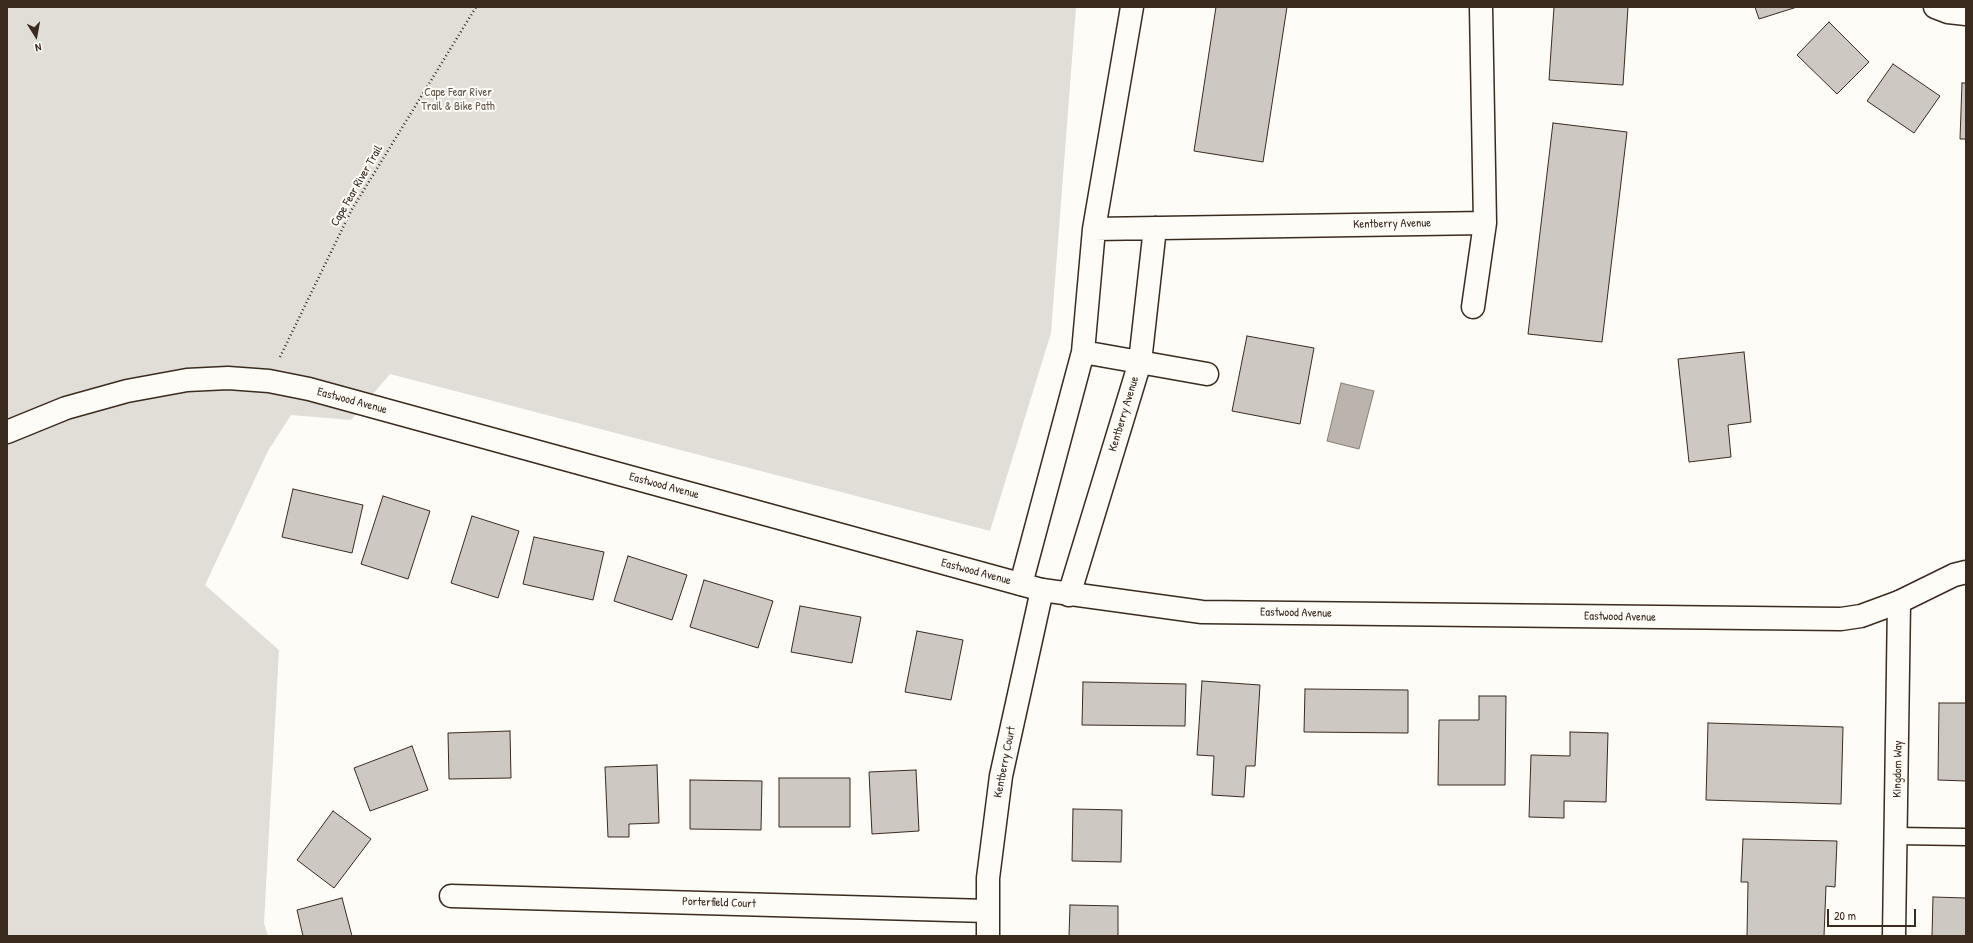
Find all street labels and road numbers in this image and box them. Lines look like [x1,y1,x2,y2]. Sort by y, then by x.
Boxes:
street label: Cape Fear River Trail [328,143,386,229]
street label: Kentberry Avenue [1353,216,1431,232]
street label: Kentberry Avenue [1106,375,1142,453]
street label: Eastwood Avenue [315,385,389,417]
street label: Eastwood Avenue [627,470,701,502]
street label: Eastwood Avenue [939,556,1013,588]
street label: Eastwood Avenue [1260,605,1332,621]
street label: Eastwood Avenue [1584,609,1656,625]
street label: Kentberry Court [991,725,1019,799]
street label: Kingdom Way [1890,740,1906,798]
street label: Porterfield Court [682,895,756,911]

